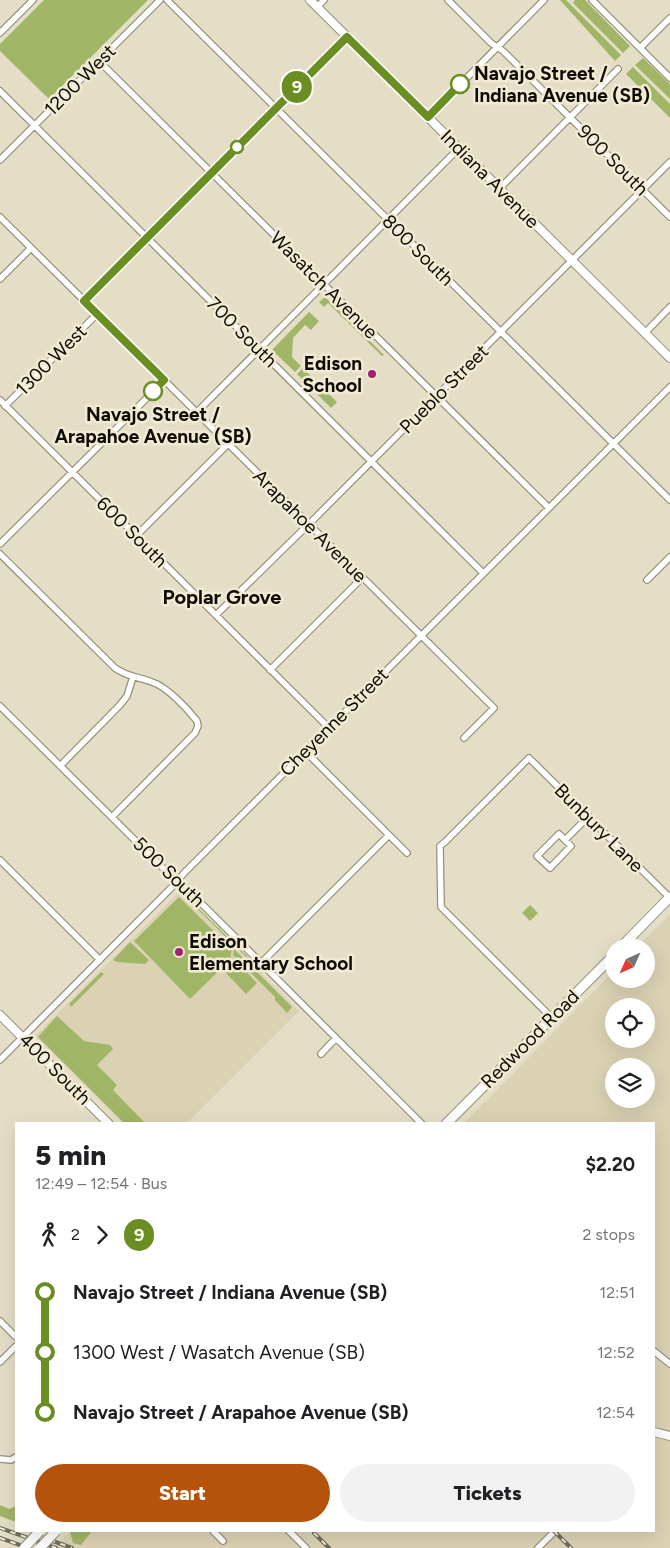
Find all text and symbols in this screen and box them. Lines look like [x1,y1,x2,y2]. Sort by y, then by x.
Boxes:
street label: 1200 West [40,40,120,120]
place label: Navajo Street / Indiana Avenue (SB) [474,62,650,107]
line badge: 9 [281,71,313,103]
marker: Navajo Street / Indiana Avenue (SB) [450,74,470,94]
text: 9 [292,76,302,98]
street label: 900 South [573,120,653,200]
street label: Indiana Avenue [436,125,544,233]
unlabelled marker [230,140,244,154]
street label: 800 South [377,209,459,291]
street label: Wasatch Avenue [265,226,383,344]
street label: 700 South [202,292,282,372]
street label: 1300 West [11,320,91,400]
street label: Pueblo Street [395,340,493,438]
place label: Edison School [303,352,362,397]
marker: Edison School [366,368,378,380]
marker: Navajo Street / Arapahoe Avenue (SB) [143,381,163,401]
place label: Navajo Street / Arapahoe Avenue (SB) [54,403,252,448]
street label: Arapahoe Avenue [249,465,371,587]
street label: 600 South [92,492,172,572]
district label: Poplar Grove [163,585,281,609]
street label: Cheyenne Street [275,663,393,781]
street label: Bunbury Lane [550,779,648,877]
street label: 500 South [128,832,210,912]
place label: Edison Elementary School [189,930,353,975]
north arrow [605,938,655,988]
map controls [605,938,655,1108]
marker: Edison Elementary School [173,946,185,958]
street label: Redwood Road [476,985,584,1093]
button: locate [605,998,655,1048]
street label: 400 South [14,1028,96,1110]
button: layers [605,1058,655,1108]
text: 5 min [35,1138,106,1172]
text: $2.20 [585,1153,635,1176]
text: 12:49 – 12:54 · Bus [35,1174,167,1193]
icon: walk [35,1221,63,1249]
icon: forward [88,1221,116,1249]
text: 9 [134,1224,144,1246]
text: 2 [71,1225,80,1244]
text: 2 stops [582,1225,635,1244]
text: Navajo Street / Indiana Avenue (SB) [73,1281,387,1304]
text: 12:51 [600,1283,635,1302]
text: 1300 West / Wasatch Avenue (SB) [73,1341,365,1364]
text: 12:52 [597,1343,635,1362]
text: Navajo Street / Arapahoe Avenue (SB) [73,1401,409,1424]
text: 12:54 [596,1403,635,1422]
button: Start [35,1464,330,1522]
button: Tickets [340,1464,635,1522]

